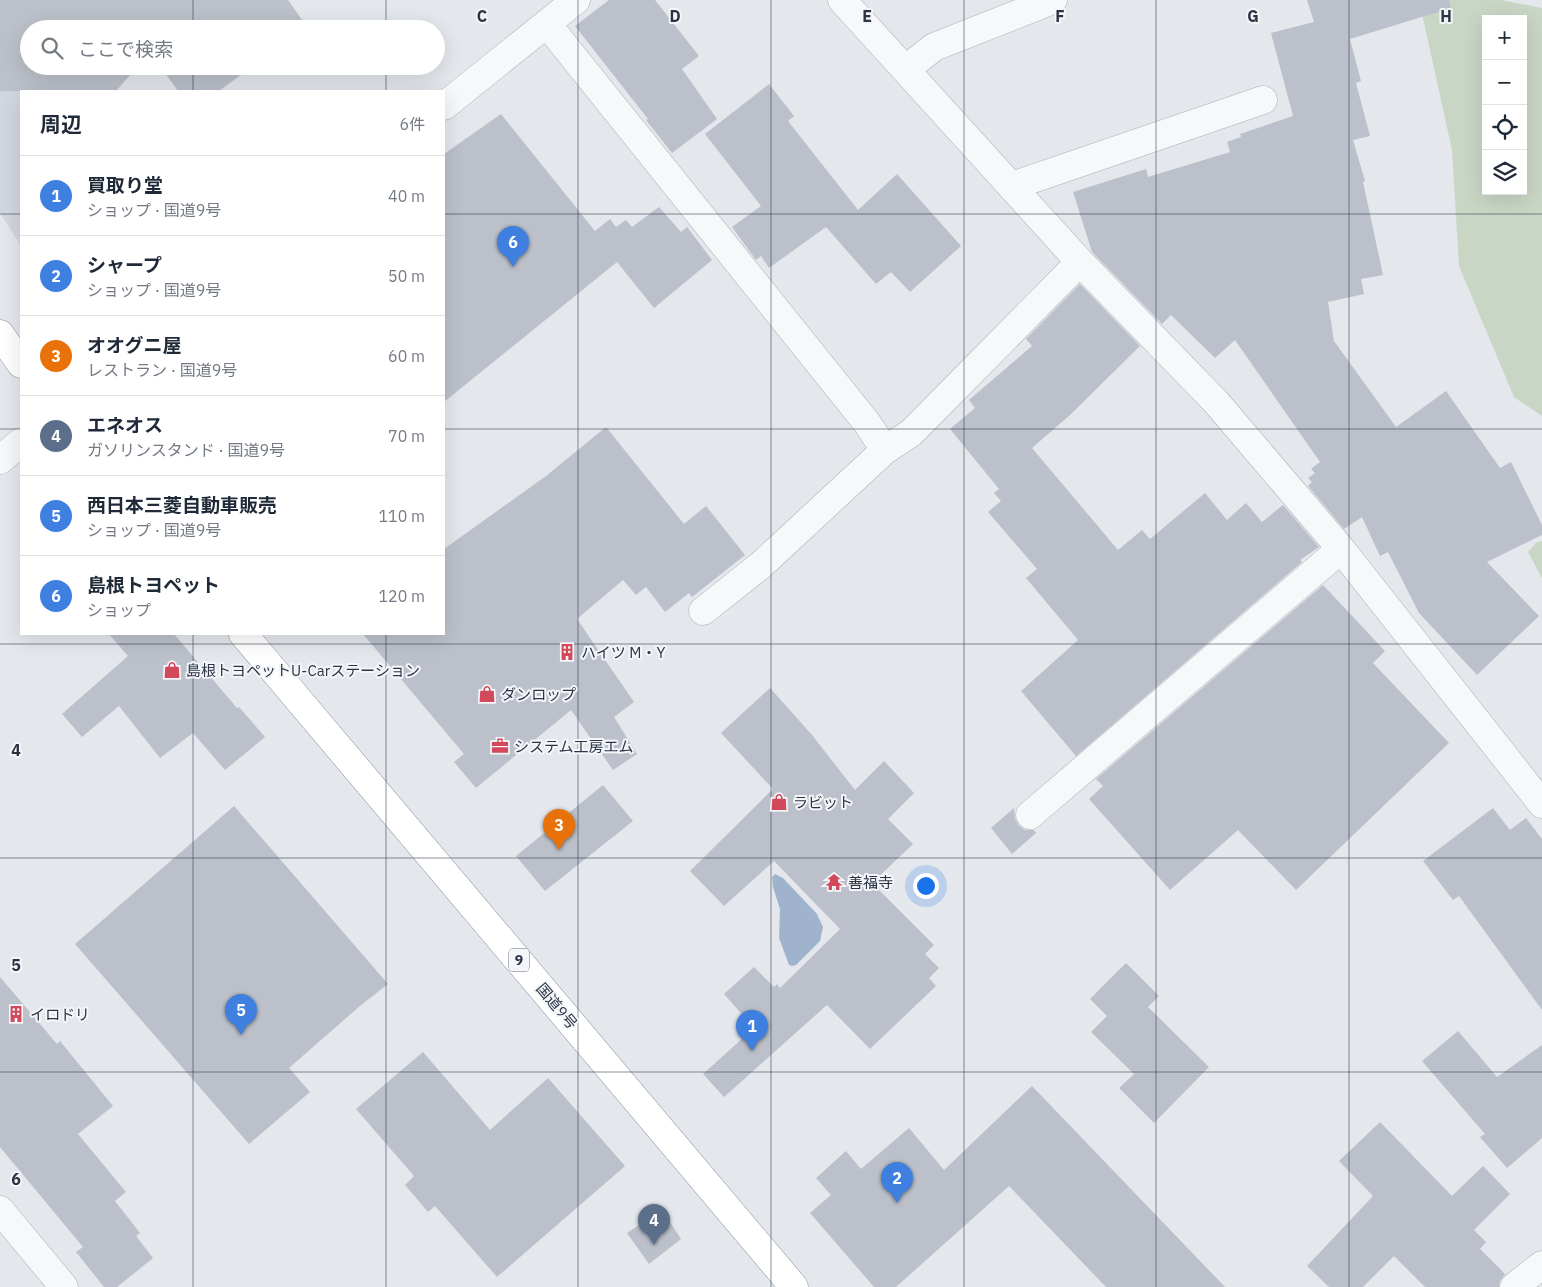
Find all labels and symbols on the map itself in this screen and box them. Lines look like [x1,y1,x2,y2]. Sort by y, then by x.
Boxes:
text: C [477,6,487,26]
text: D [669,6,681,26]
text: E [862,6,872,26]
text: F [1055,6,1065,26]
text: G [1247,6,1259,26]
text: H [1440,6,1452,26]
pin: 6 [497,226,529,267]
building icon: ハイツ M・Y [557,642,577,662]
place label: ハイツ M・Y [581,643,665,662]
shop icon: 島根トヨペットU-Carステーション [162,660,182,680]
place label: 島根トヨペットU-Carステーション [186,661,420,680]
shop icon: ダンロップ [477,684,497,704]
place label: ダンロップ [501,685,576,704]
office icon: システム工房エム [490,736,510,756]
place label: システム工房エム [514,737,634,756]
text: 4 [11,740,21,760]
shop icon: ラビット [769,792,789,812]
place label: ラビット [793,793,853,812]
pin: 3 [543,809,575,850]
temple icon: 善福寺 [824,872,844,892]
place label: 善福寺 [848,873,893,892]
your location [913,873,939,899]
road number: 9 [509,948,529,972]
text: 5 [11,955,21,975]
street label: 国道9号 [532,979,582,1033]
pin: 5 [225,994,257,1035]
building icon: イロドリ [6,1004,26,1024]
place label: イロドリ [30,1005,90,1024]
pin: 1 [736,1010,768,1051]
pin: 2 [881,1162,913,1203]
text: 6 [11,1169,21,1189]
pin: 4 [638,1204,670,1245]

